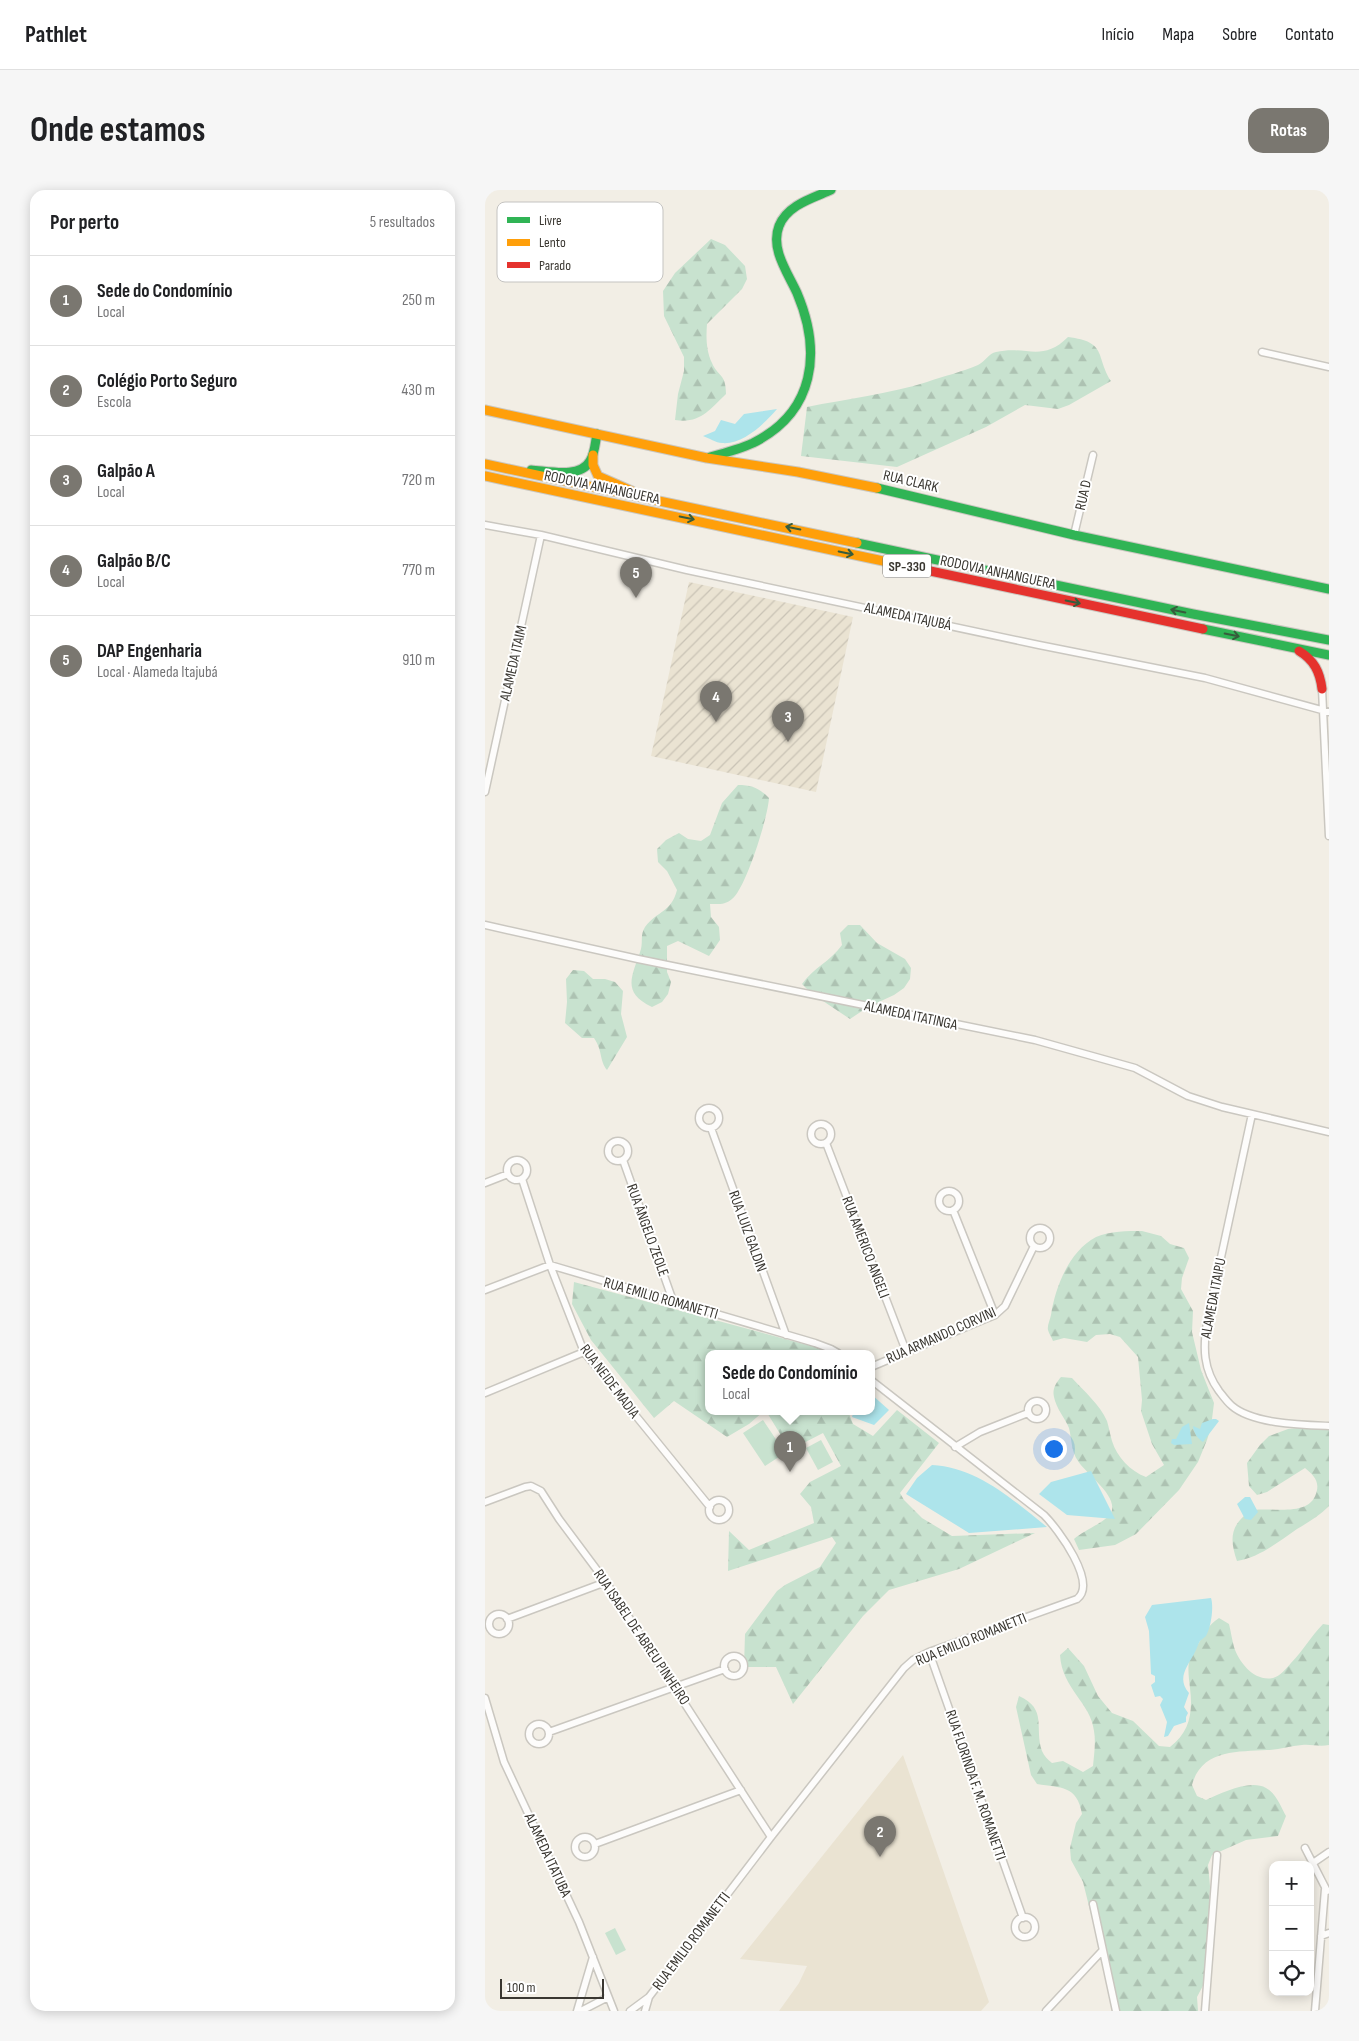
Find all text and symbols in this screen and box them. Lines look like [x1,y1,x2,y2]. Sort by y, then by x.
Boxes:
text: Pathlet [25,20,87,49]
text: Início [1102,24,1134,45]
text: Mapa [1162,24,1194,45]
text: Sobre [1222,24,1257,45]
text: Contato [1285,24,1334,45]
button: Rotas [1248,108,1329,153]
text: Onde estamos [30,109,206,152]
legend [497,202,663,282]
text: Por perto [50,210,119,235]
text: Livre [539,212,562,229]
text: 5 resultados [370,213,435,232]
text: Lento [539,234,566,251]
text: Parado [539,257,571,274]
text: Sede do Condomínio [97,280,233,303]
text: 1 [63,291,69,310]
text: 250 m [402,291,435,310]
text: Local [97,303,125,322]
text: Colégio Porto Seguro [97,370,237,393]
text: 2 [62,381,70,400]
text: 430 m [402,381,435,400]
text: Escola [97,393,131,412]
text: Galpão A [97,460,155,483]
street label: RODOVIA ANHANGUERA [542,466,662,509]
street label: RUA CLARK [881,466,941,497]
text: 3 [62,471,70,490]
text: 720 m [402,471,435,490]
street label: RUA D [1071,478,1096,512]
text: Local [97,483,125,502]
one-way arrow [679,514,695,524]
one-way arrow [785,523,801,532]
one-way arrow [837,549,853,558]
text: Galpão B/C [97,550,171,573]
street label: RODOVIA ANHANGUERA [938,551,1058,594]
road number: SP-330 [883,554,931,578]
pin: 5 [620,557,652,598]
text: 4 [62,561,70,580]
text: 770 m [402,561,435,580]
text: Local [97,573,125,592]
street label: ALAMEDA ITAJUBÁ [862,598,954,635]
one-way arrow [1064,598,1080,607]
one-way arrow [1171,606,1187,615]
street label: ALAMEDA ITAIM [495,624,531,703]
one-way arrow [1224,631,1240,640]
text: DAP Engenharia [97,640,202,663]
text: 5 [62,651,70,670]
text: 910 m [402,651,435,670]
text: Local · Alameda Itajubá [97,663,218,682]
pin: 4 [700,681,732,722]
pin: 3 [772,701,804,742]
street label: ALAMEDA ITATINGA [862,996,960,1035]
street label: RUA ÂNGELO ZEOLE [622,1181,673,1279]
street label: RUA LUIZ GALDIN [724,1188,771,1274]
street label: RUA AMERICO ANGELI [837,1193,894,1301]
street label: ALAMEDA ITAIPU [1196,1256,1231,1341]
street label: RUA EMILIO ROMANETTI [601,1273,720,1324]
street label: RUA ARMANDO CORVINI [883,1303,999,1368]
street label: RUA NEIDE MADIA [576,1340,644,1423]
popup [705,1350,875,1415]
text: Sede do Condomínio [722,1362,858,1385]
text: Local [722,1385,750,1404]
pin: 1 [774,1431,806,1472]
your location [1041,1436,1067,1462]
street label: RUA ISABEL DE ABREU PINHEIRO [589,1566,694,1709]
street label: RUA EMILIO ROMANETTI [913,1609,1030,1670]
street label: RUA FLORINDA F. M. ROMANETTI [941,1707,1010,1863]
street label: ALAMEDA ITATUBA [519,1809,576,1901]
pin: 2 [864,1816,896,1857]
map controls [1269,1861,1314,1996]
button: + [1269,1861,1314,1906]
street label: RUA EMILIO ROMANETTI [648,1888,735,1994]
button: − [1269,1906,1314,1951]
button: locate [1269,1951,1314,1996]
scale bar [500,1976,604,1999]
text: 100 m [507,1979,536,1996]

